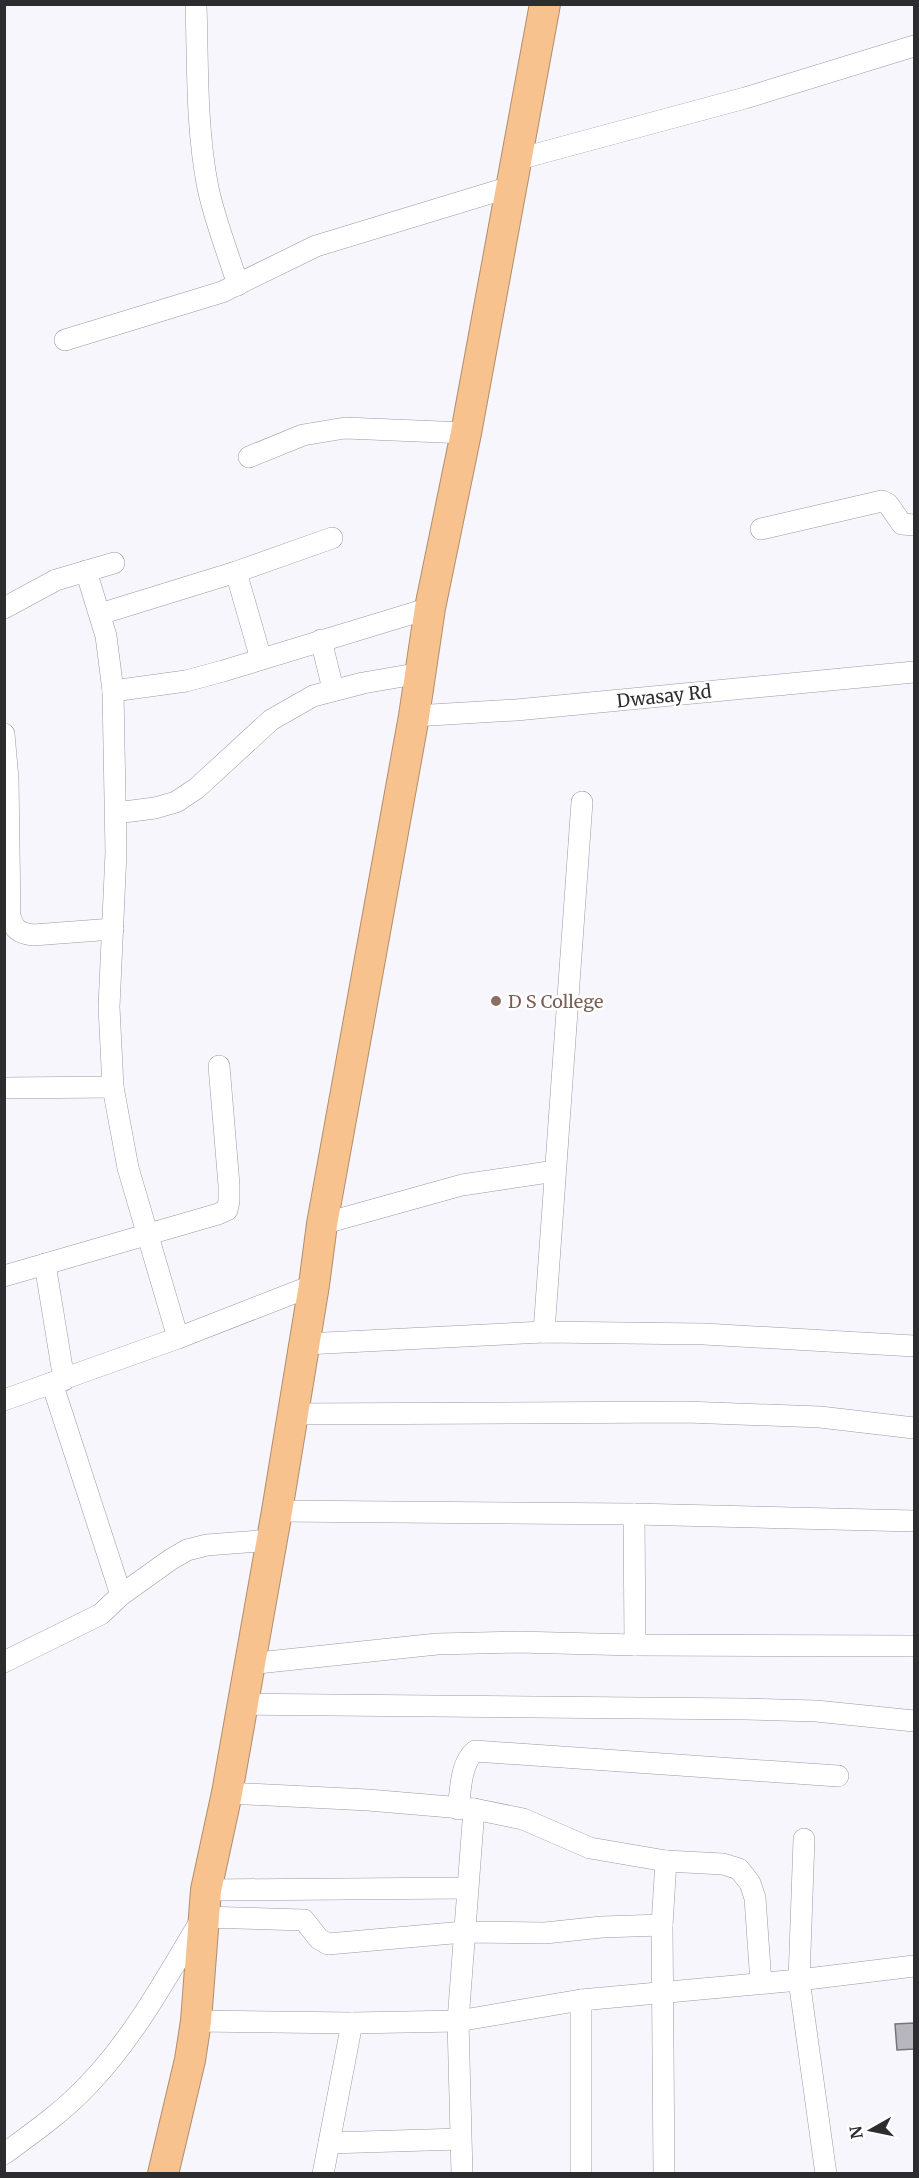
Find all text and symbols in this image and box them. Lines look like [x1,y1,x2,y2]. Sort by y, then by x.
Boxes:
street label: Dwasay Rd [615,680,713,712]
place label: D S College [508,990,603,1013]
marker: D S College [489,994,503,1008]
north arrow [841,2100,901,2160]
text: N [845,2124,867,2140]

